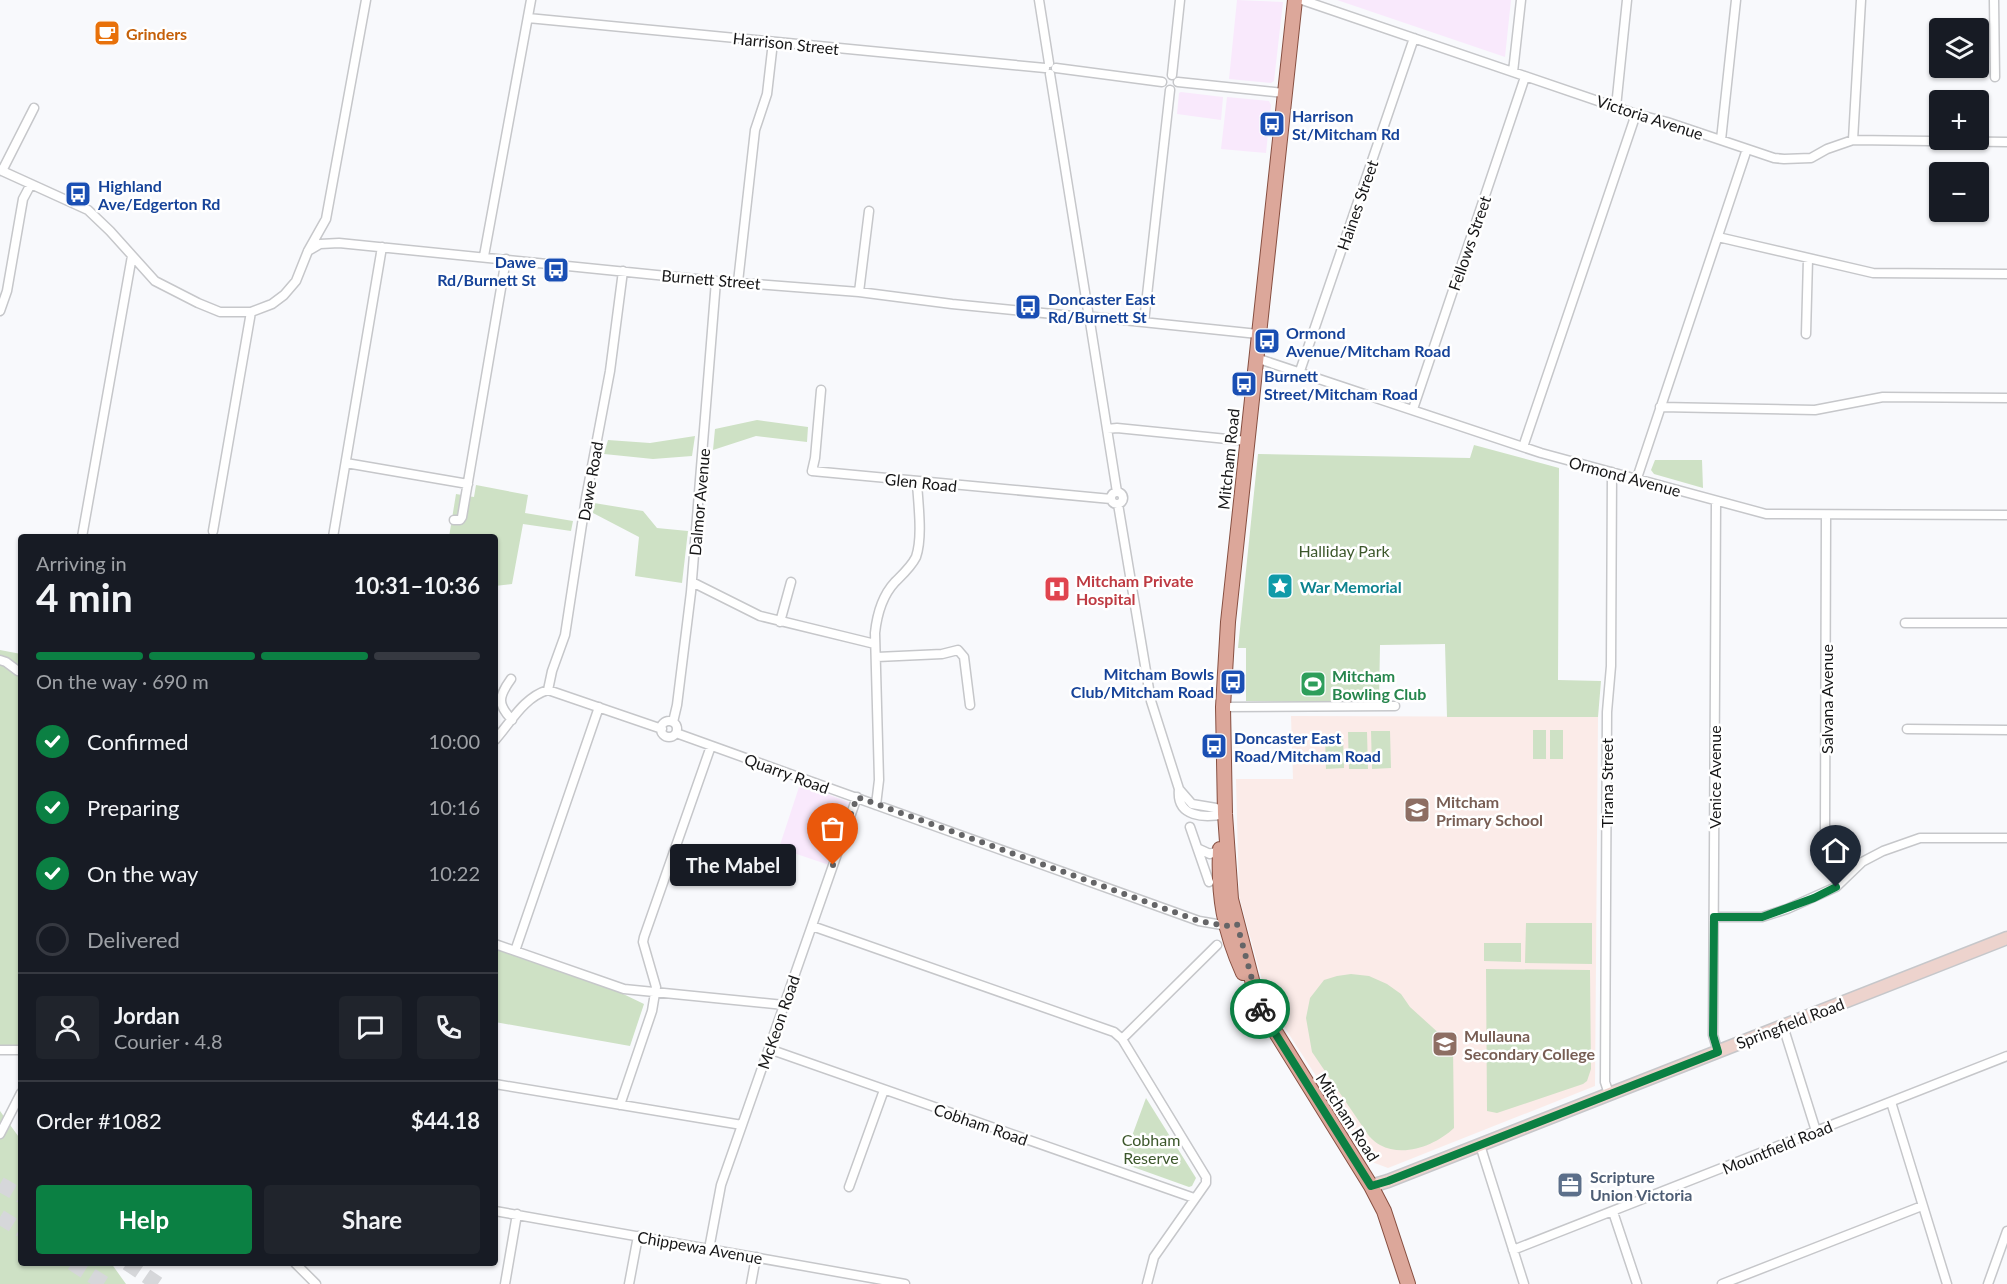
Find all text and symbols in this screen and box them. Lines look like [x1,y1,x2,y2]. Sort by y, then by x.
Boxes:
cafe icon: Grinders [92,18,122,48]
map controls [1929,18,1989,222]
button: layers [1929,18,1989,78]
place label: Grinders [126,24,187,43]
street label: Harrison Street [732,28,840,58]
button: + [1929,90,1989,150]
street label: Victoria Avenue [1594,91,1706,143]
place label: Harrison St/Mitcham Rd [1292,106,1400,143]
bus stop icon: Harrison St/Mitcham Rd [1257,109,1287,139]
street label: Haines Street [1333,157,1381,253]
button: − [1929,162,1989,222]
place label: Highland Ave/Edgerton Rd [97,176,220,213]
bus stop icon: Highland Ave/Edgerton Rd [63,179,93,209]
street label: Fellows Street [1444,193,1494,293]
place label: Dawe Rd/Burnett St [437,252,536,289]
bus stop icon: Dawe Rd/Burnett St [541,255,571,285]
street label: Burnett Street [661,265,762,293]
place label: Doncaster East Rd/Burnett St [1048,289,1155,326]
bus stop icon: Doncaster East Rd/Burnett St [1013,292,1043,322]
place label: Ormond Avenue/Mitcham Road [1285,323,1450,360]
bus stop icon: Ormond Avenue/Mitcham Road [1252,326,1282,356]
place label: Burnett Street/Mitcham Road [1264,366,1418,403]
bus stop icon: Burnett Street/Mitcham Road [1229,369,1259,399]
street label: Mitcham Road [1213,408,1243,510]
street label: Dawe Road [574,440,606,522]
street label: Dalmor Avenue [685,447,713,557]
street label: Ormond Avenue [1567,452,1683,500]
street label: Glen Road [884,469,958,495]
park label: Halliday Park [1298,541,1390,560]
text: Arriving in [36,551,127,575]
place label: Mitcham Private Hospital [1076,571,1194,608]
place icon: War Memorial [1265,571,1295,601]
text: 10:31–10:36 [354,572,480,599]
text: 4 min [36,574,133,620]
hospital icon: Mitcham Private Hospital [1042,574,1072,604]
place label: War Memorial [1300,577,1402,596]
street label: Salvana Avenue [1817,644,1836,754]
place label: Mitcham Bowls Club/Mitcham Road [1071,664,1214,701]
place label: Mitcham Bowling Club [1332,666,1426,703]
bus stop icon: Mitcham Bowls Club/Mitcham Road [1218,667,1248,697]
text: On the way · 690 m [36,669,209,693]
sports icon: Mitcham Bowling Club [1298,669,1328,699]
icon: check [36,725,69,758]
street label: Venice Avenue [1705,725,1724,829]
text: Confirmed [87,728,189,755]
place label: Doncaster East Road/Mitcham Road [1234,728,1381,765]
text: 10:00 [429,729,480,753]
bus stop icon: Doncaster East Road/Mitcham Road [1199,731,1229,761]
street label: Tirana Street [1597,738,1616,828]
street label: Quarry Road [742,749,832,797]
icon: check [36,791,69,824]
place label: Mitcham Primary School [1436,792,1543,829]
text: Preparing [87,794,179,821]
text: 10:16 [429,795,480,819]
school or university icon: Mitcham Primary School [1402,795,1432,825]
pin [807,803,858,865]
icon: bag [816,812,849,845]
pin [1810,825,1861,887]
icon: home [1819,834,1852,867]
callout: The Mabel [671,844,797,886]
text: The Mabel [686,853,780,877]
icon: check [36,857,69,890]
text: On the way [87,860,198,887]
text: 10:22 [429,861,480,885]
text: Delivered [87,926,180,953]
street label: McKeon Road [753,972,803,1072]
courier [1230,979,1290,1039]
icon: bike [1244,993,1277,1026]
street label: Springfield Road [1733,994,1847,1052]
button: person [36,996,99,1059]
button: chat [339,996,402,1059]
button: phone [417,996,480,1059]
text: Jordan [114,1002,180,1029]
place label: Mullauna Secondary College [1464,1026,1596,1063]
text: Courier · 4.8 [114,1029,223,1053]
school or university icon: Mullauna Secondary College [1430,1029,1460,1059]
street label: Mitcham Road [1312,1069,1384,1165]
street label: Cobham Road [931,1099,1031,1149]
text: Order #1082 [36,1107,162,1134]
text: $44.18 [411,1107,480,1134]
street label: Mountfield Road [1719,1116,1835,1178]
park label: Cobham Reserve [1122,1130,1180,1167]
place label: Scripture Union Victoria [1590,1167,1692,1204]
office icon: Scripture Union Victoria [1555,1170,1585,1200]
button: Help [36,1185,252,1254]
button: Share [264,1185,480,1254]
street label: Chippewa Avenue [636,1227,764,1267]

